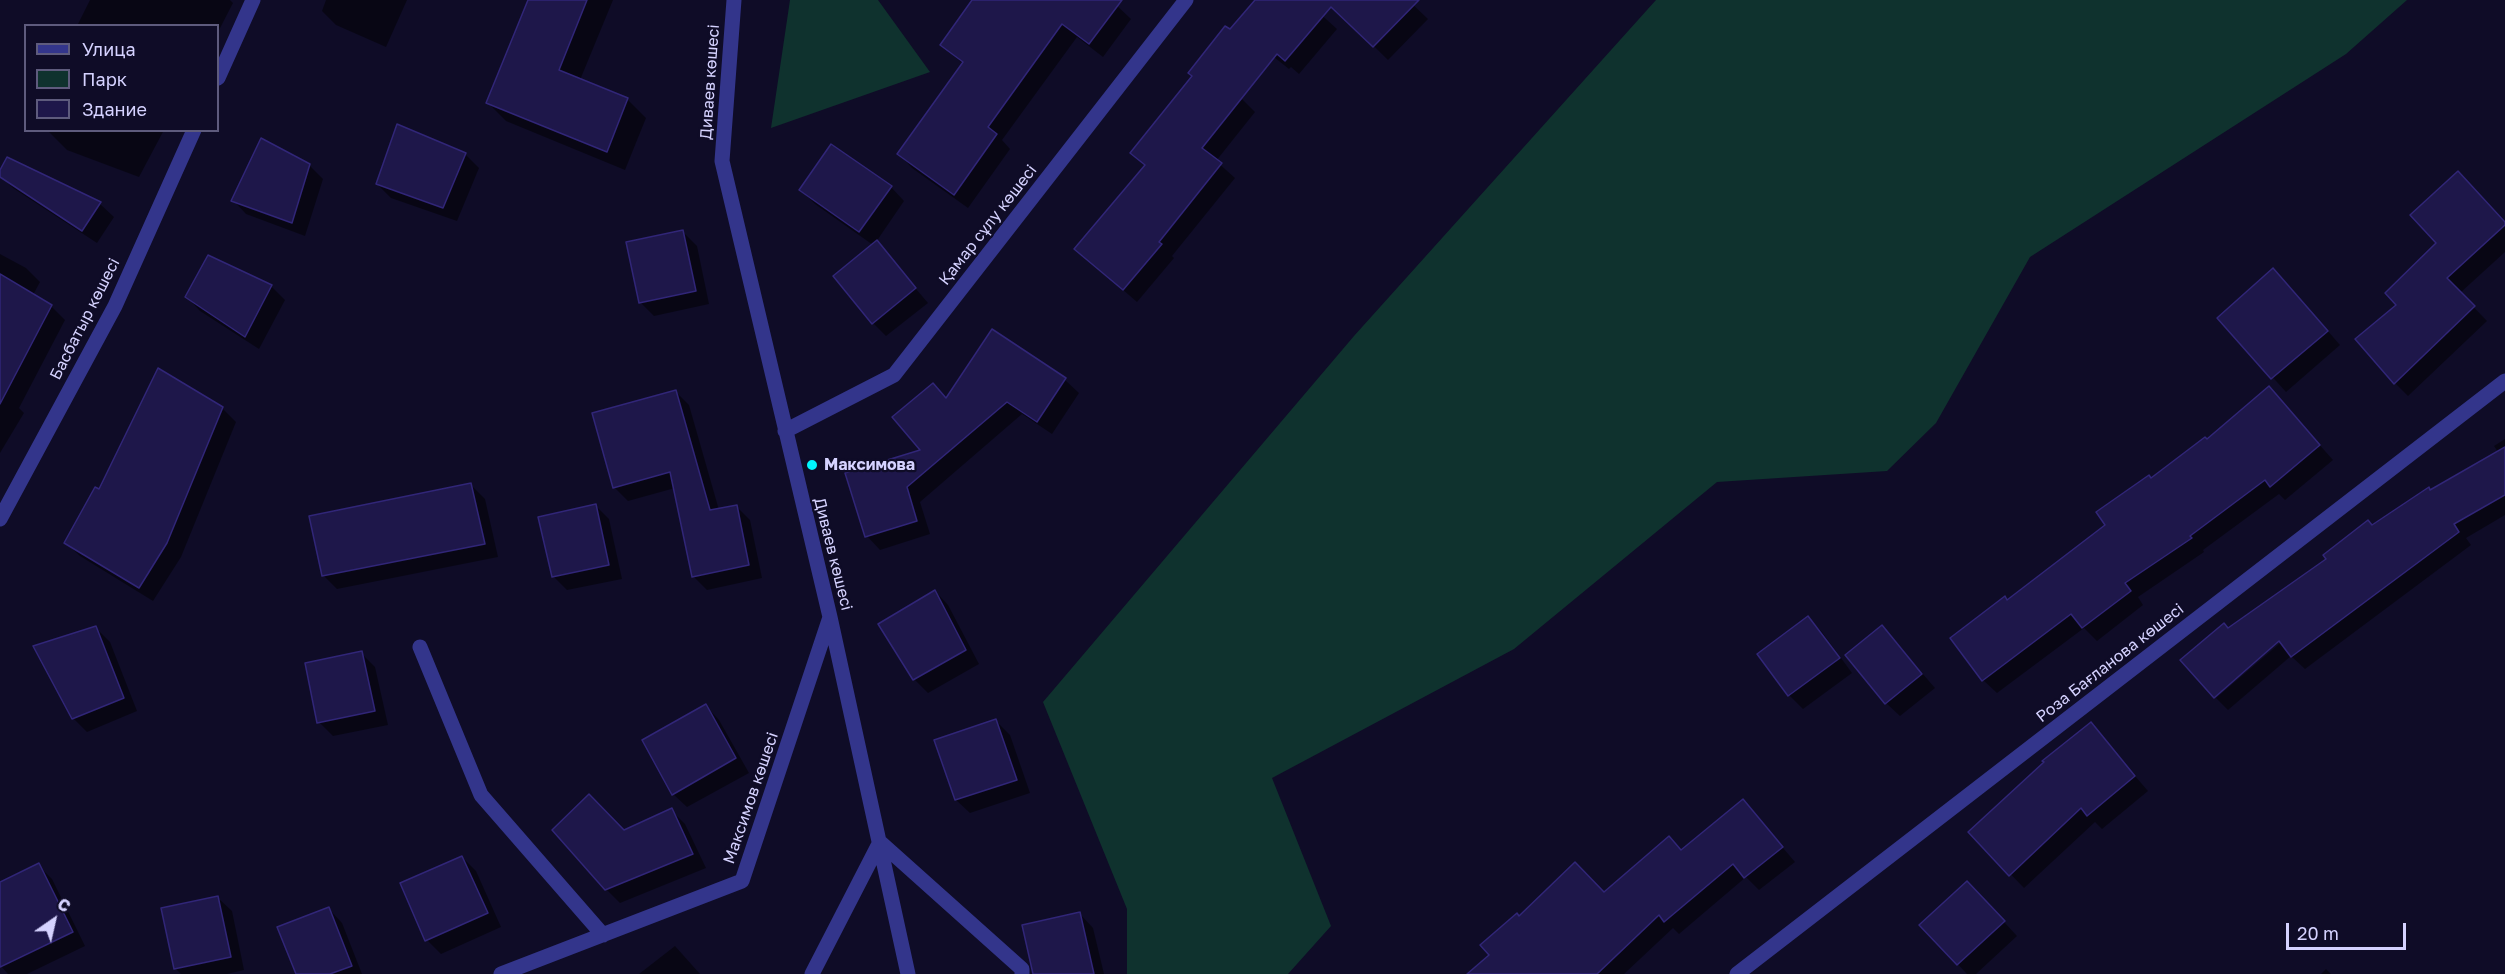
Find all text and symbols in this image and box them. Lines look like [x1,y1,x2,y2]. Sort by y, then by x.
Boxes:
legend [24,24,219,132]
street label: Диваев көшесі [696,24,724,140]
text: Улица [82,38,136,60]
text: Парк [82,68,127,90]
text: Здание [82,98,147,120]
street label: Қамар сұлу көшесі [935,161,1041,289]
street label: Басбатыр көшесі [46,255,124,383]
place label: Максимова [824,455,915,475]
marker: Максимова [805,458,819,472]
street label: Диваев көшесі [810,496,856,612]
street label: Роза Бағланова көшесі [2032,599,2188,727]
street label: Максимов көшесі [719,730,783,866]
north arrow [24,890,84,950]
text: С [54,894,74,917]
scale bar [2289,911,2409,949]
text: 20 m [2297,922,2339,944]

